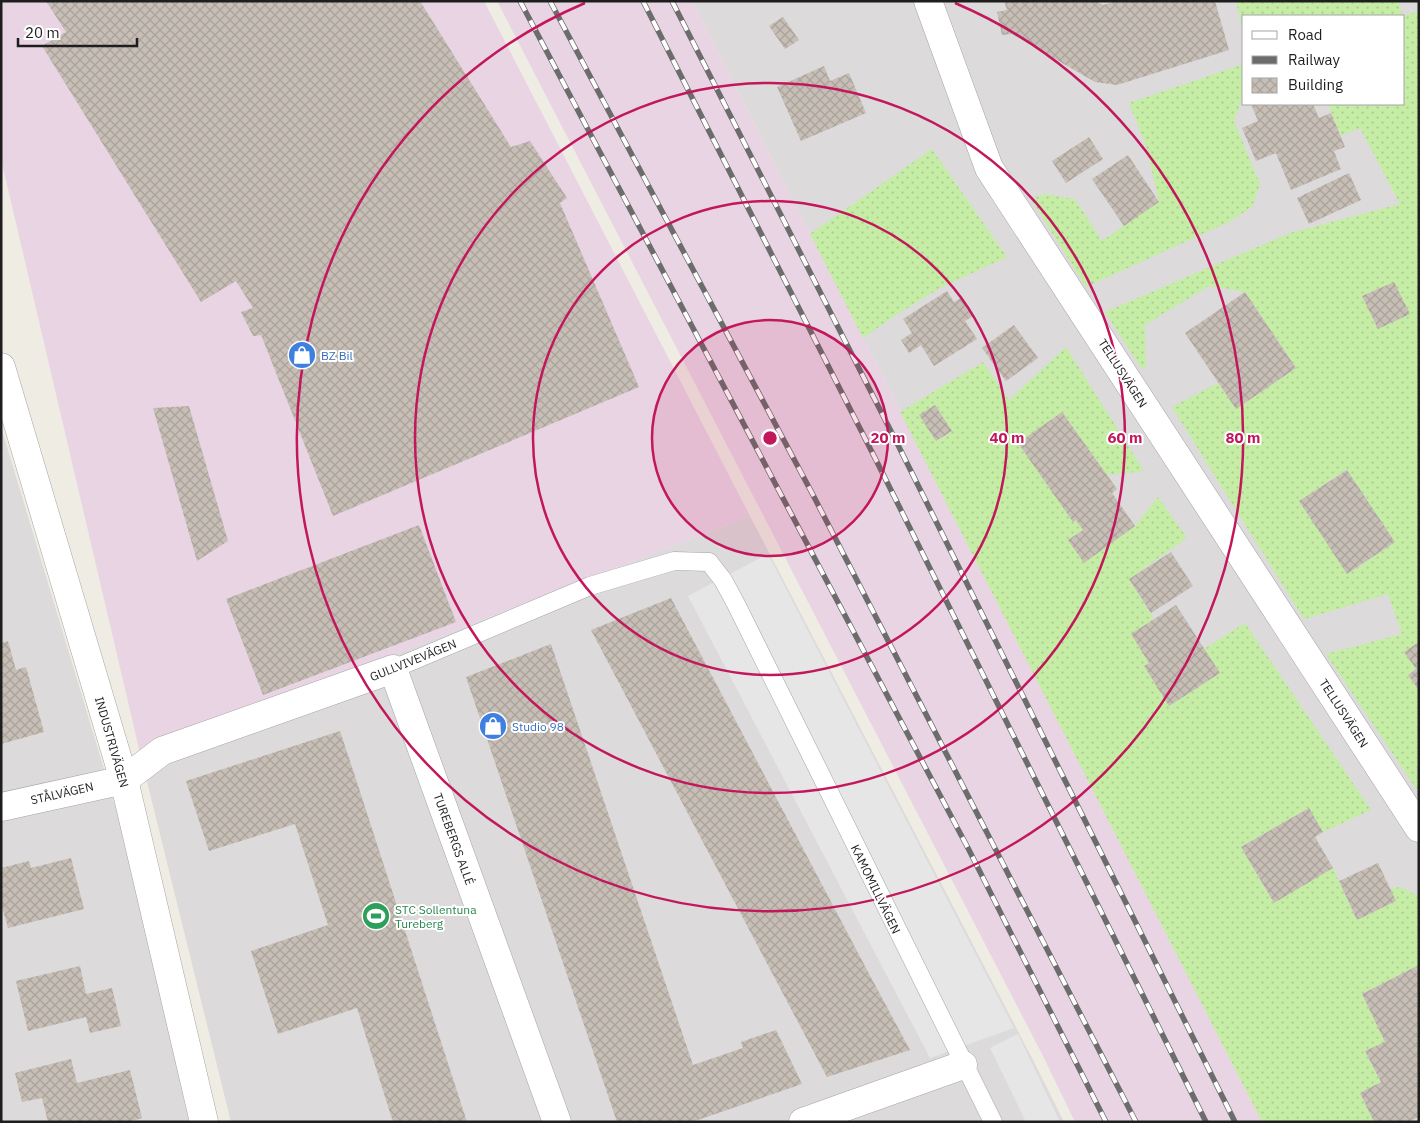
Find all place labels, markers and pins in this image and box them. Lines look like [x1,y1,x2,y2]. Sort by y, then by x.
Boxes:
shop icon: BZ Bil [287,340,317,370]
place label: BZ Bil [321,348,353,363]
centre of rings [761,429,779,447]
shop icon: Studio 98 [478,711,508,741]
place label: Studio 98 [512,719,564,734]
sports icon: STC Sollentuna Tureberg [361,901,391,931]
place label: STC Sollentuna Tureberg [395,902,477,931]

